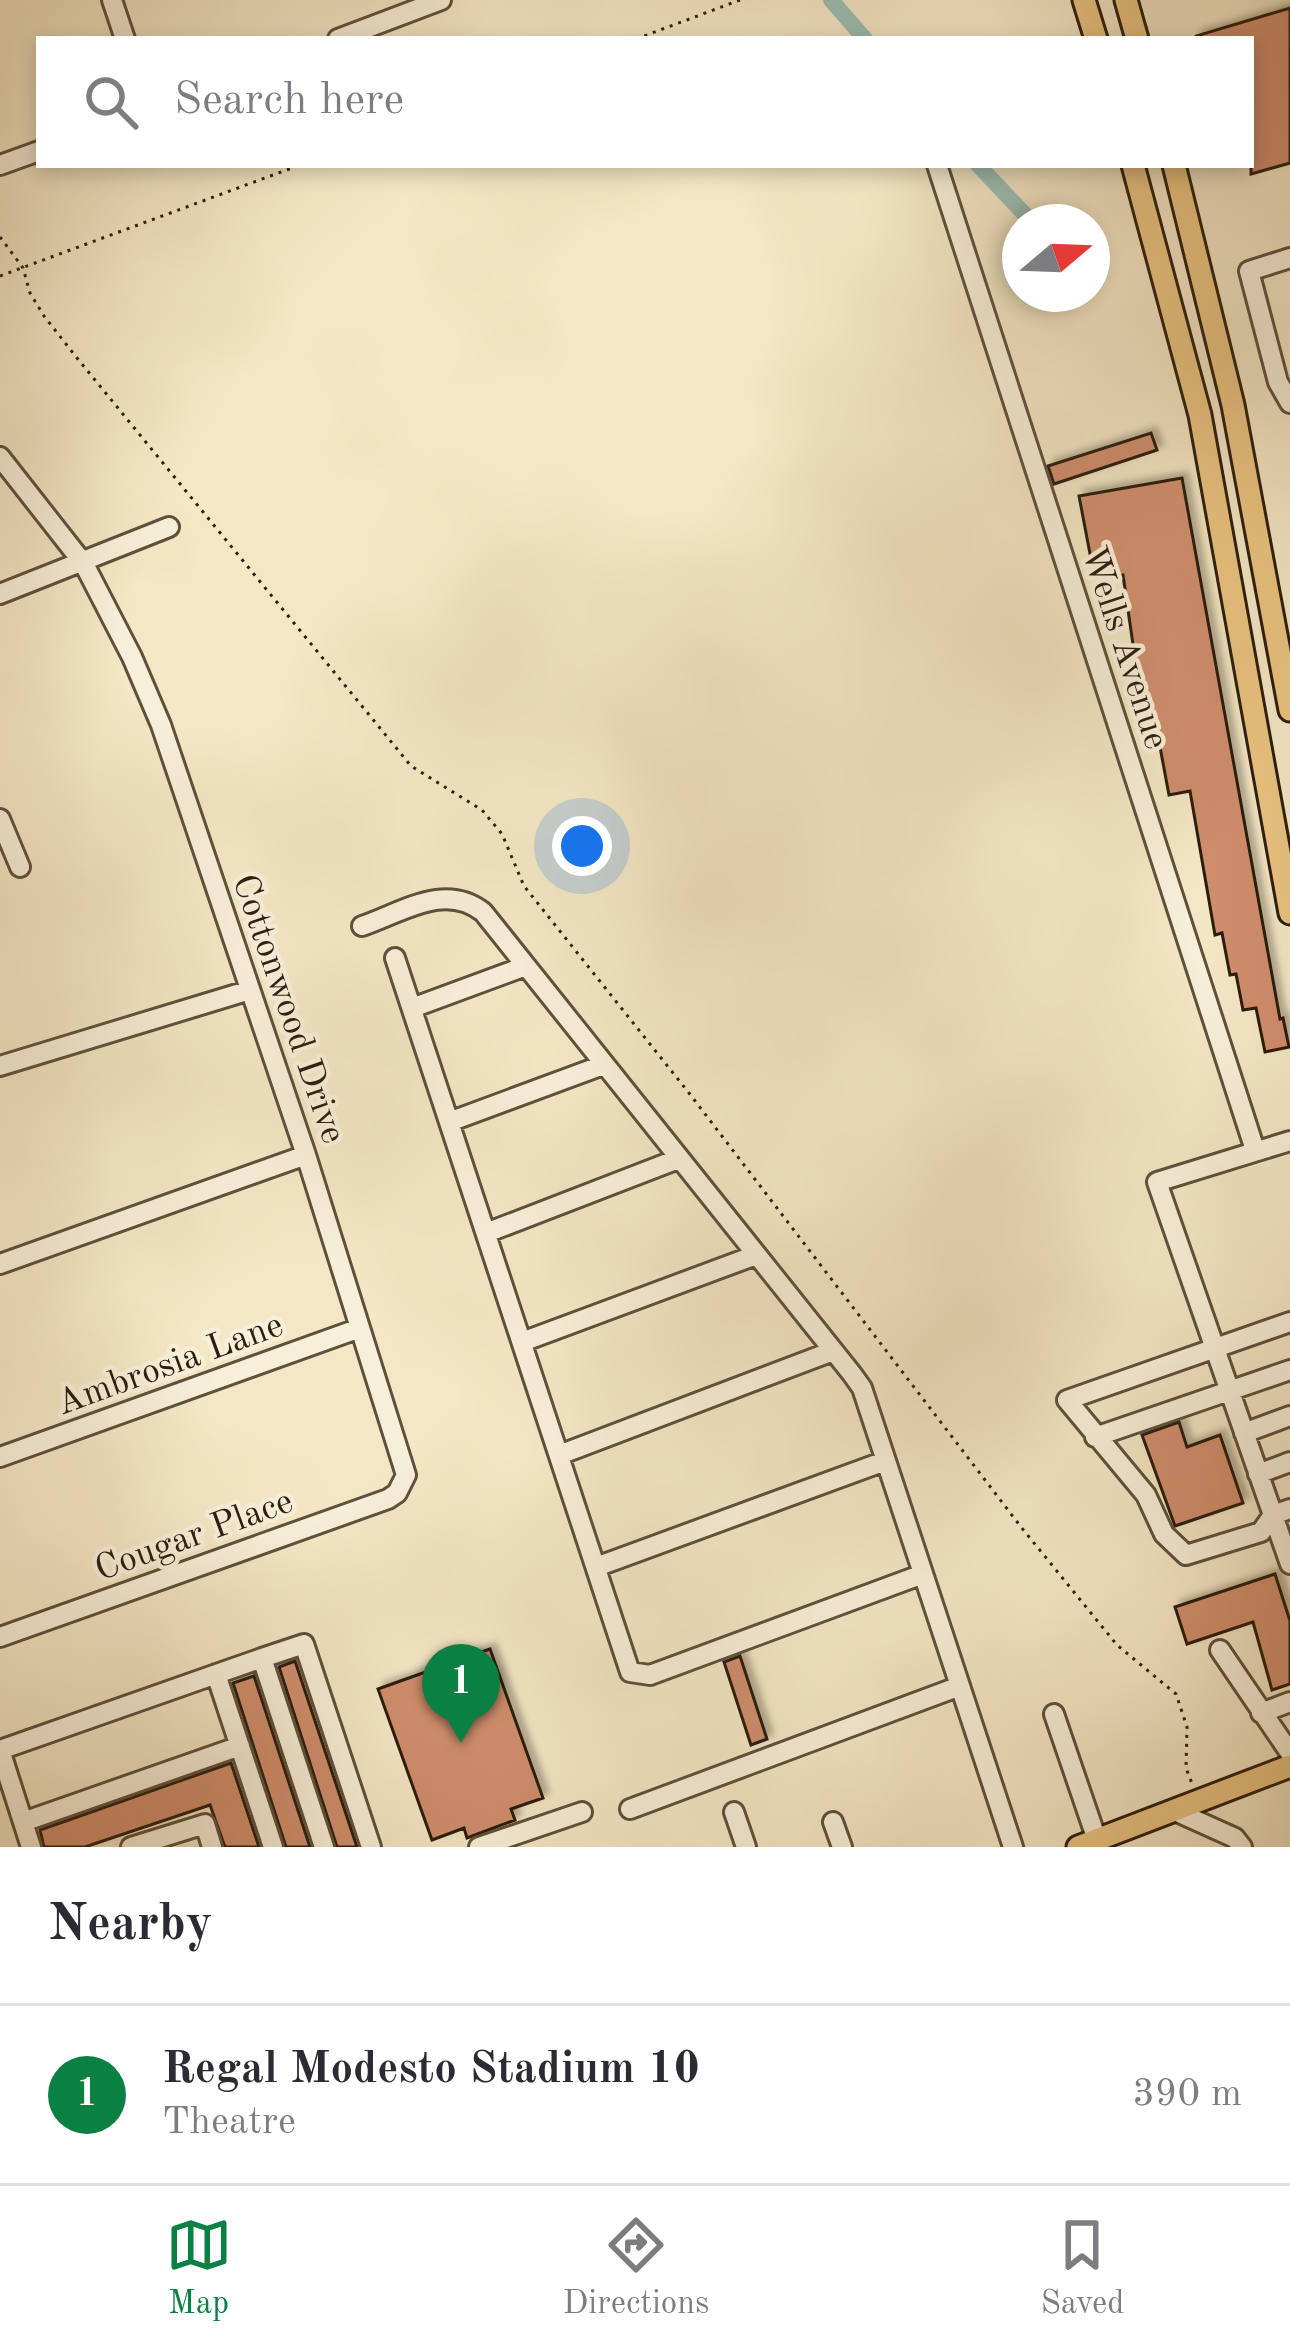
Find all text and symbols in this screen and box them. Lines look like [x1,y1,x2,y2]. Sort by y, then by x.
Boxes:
search box [36,36,1254,168]
icon: search [78,69,144,135]
text: Search here [174,79,404,124]
north arrow [1002,204,1110,312]
street label: Wells Avenue [1073,542,1173,754]
your location [552,816,612,876]
street label: Cottonwood Drive [224,870,350,1148]
street label: Ambrosia Lane [52,1308,288,1423]
street label: Cougar Place [91,1484,298,1589]
pin: 1 [422,1644,500,1743]
text: Nearby [48,1900,213,1951]
text: Regal Modesto Stadium 10 [162,2048,700,2093]
text: 1 [76,2075,98,2114]
text: 390 m [1132,2075,1242,2114]
text: Theatre [162,2103,296,2142]
tab: Map [166,2212,232,2325]
tab: Directions [563,2212,709,2325]
tab: Saved [1040,2212,1124,2325]

